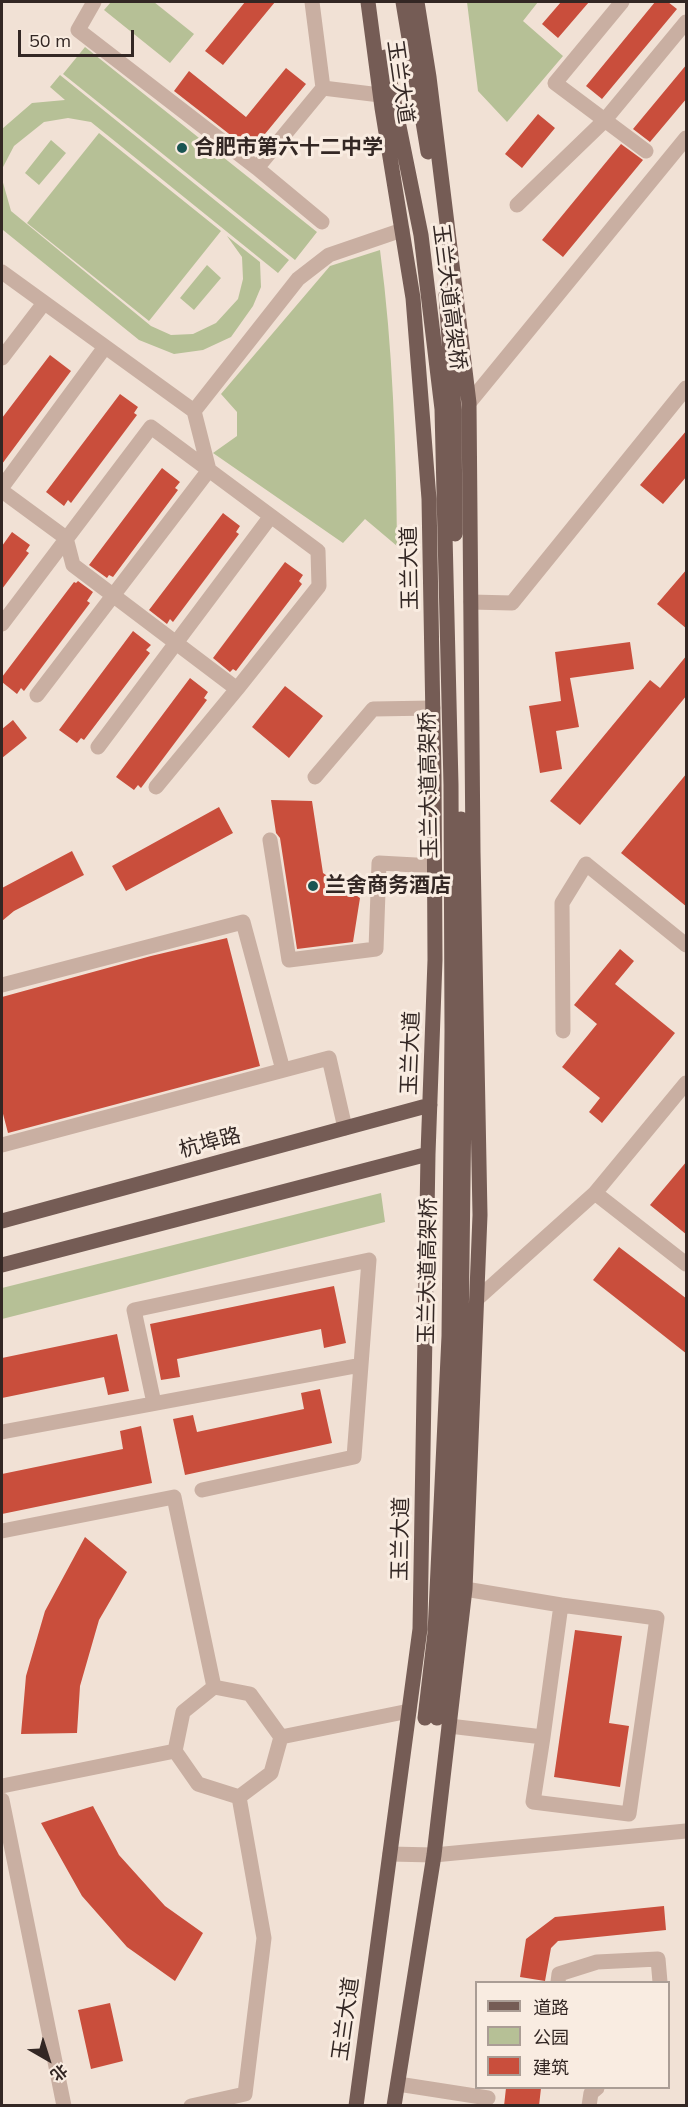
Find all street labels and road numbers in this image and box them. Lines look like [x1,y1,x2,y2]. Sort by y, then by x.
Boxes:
street label: 玉兰大道 [382,39,418,125]
street label: 玉兰大道高架桥 [428,223,470,371]
street label: 玉兰大道 [397,526,423,610]
street label: 玉兰大道高架桥 [415,711,443,859]
street label: 玉兰大道 [397,1011,425,1095]
street label: 杭埠路 [176,1123,244,1163]
street label: 玉兰大道高架桥 [414,1197,442,1345]
street label: 玉兰大道 [388,1497,414,1581]
street label: 玉兰大道 [328,1976,364,2062]

